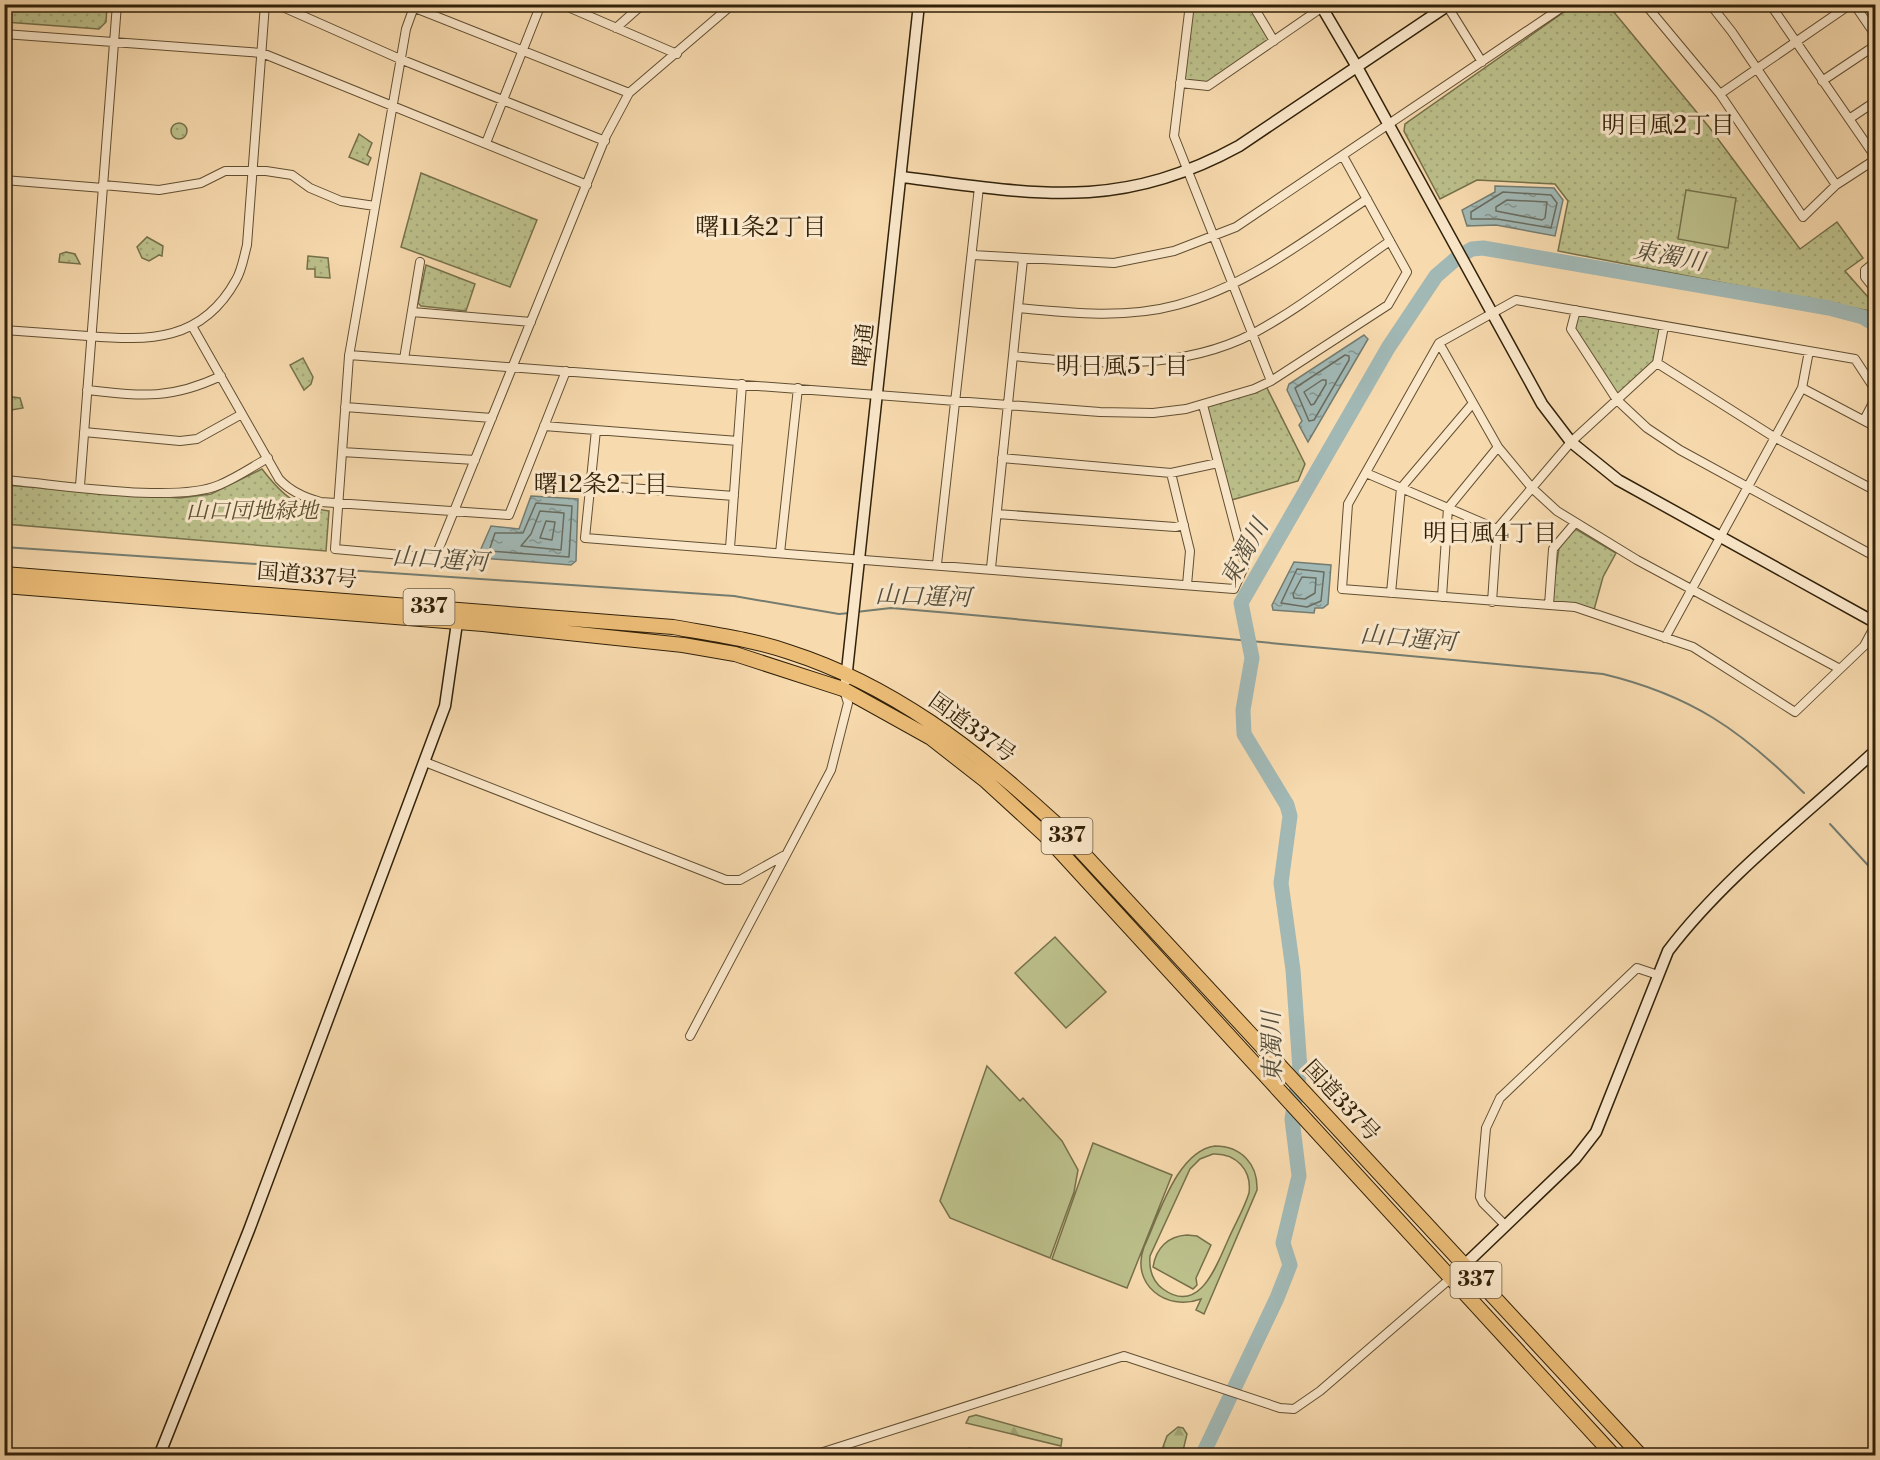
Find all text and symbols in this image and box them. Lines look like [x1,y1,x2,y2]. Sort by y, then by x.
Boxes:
district label: 明日風2丁目 [1601,111,1735,141]
district label: 曙11条2丁目 [695,213,827,243]
water label: 東濁川 [1631,236,1710,279]
street label: 曙通 [848,322,880,368]
district label: 明日風5丁目 [1055,352,1189,382]
district label: 曙12条2丁目 [534,470,668,500]
park label: 山口団地緑地 [186,498,320,525]
water label: 東濁川 [1214,512,1277,592]
district label: 明日風4丁目 [1423,519,1557,549]
water label: 山口運河 [391,542,493,579]
street label: 国道337号 [256,558,358,594]
water label: 山口運河 [875,580,975,614]
road number: 337 [404,589,454,625]
water label: 山口運河 [1359,620,1461,658]
street label: 国道337号 [923,687,1021,769]
road number: 337 [1042,818,1092,854]
water label: 東濁川 [1257,1008,1289,1083]
street label: 国道337号 [1297,1055,1385,1147]
road number: 337 [1450,1262,1502,1298]

